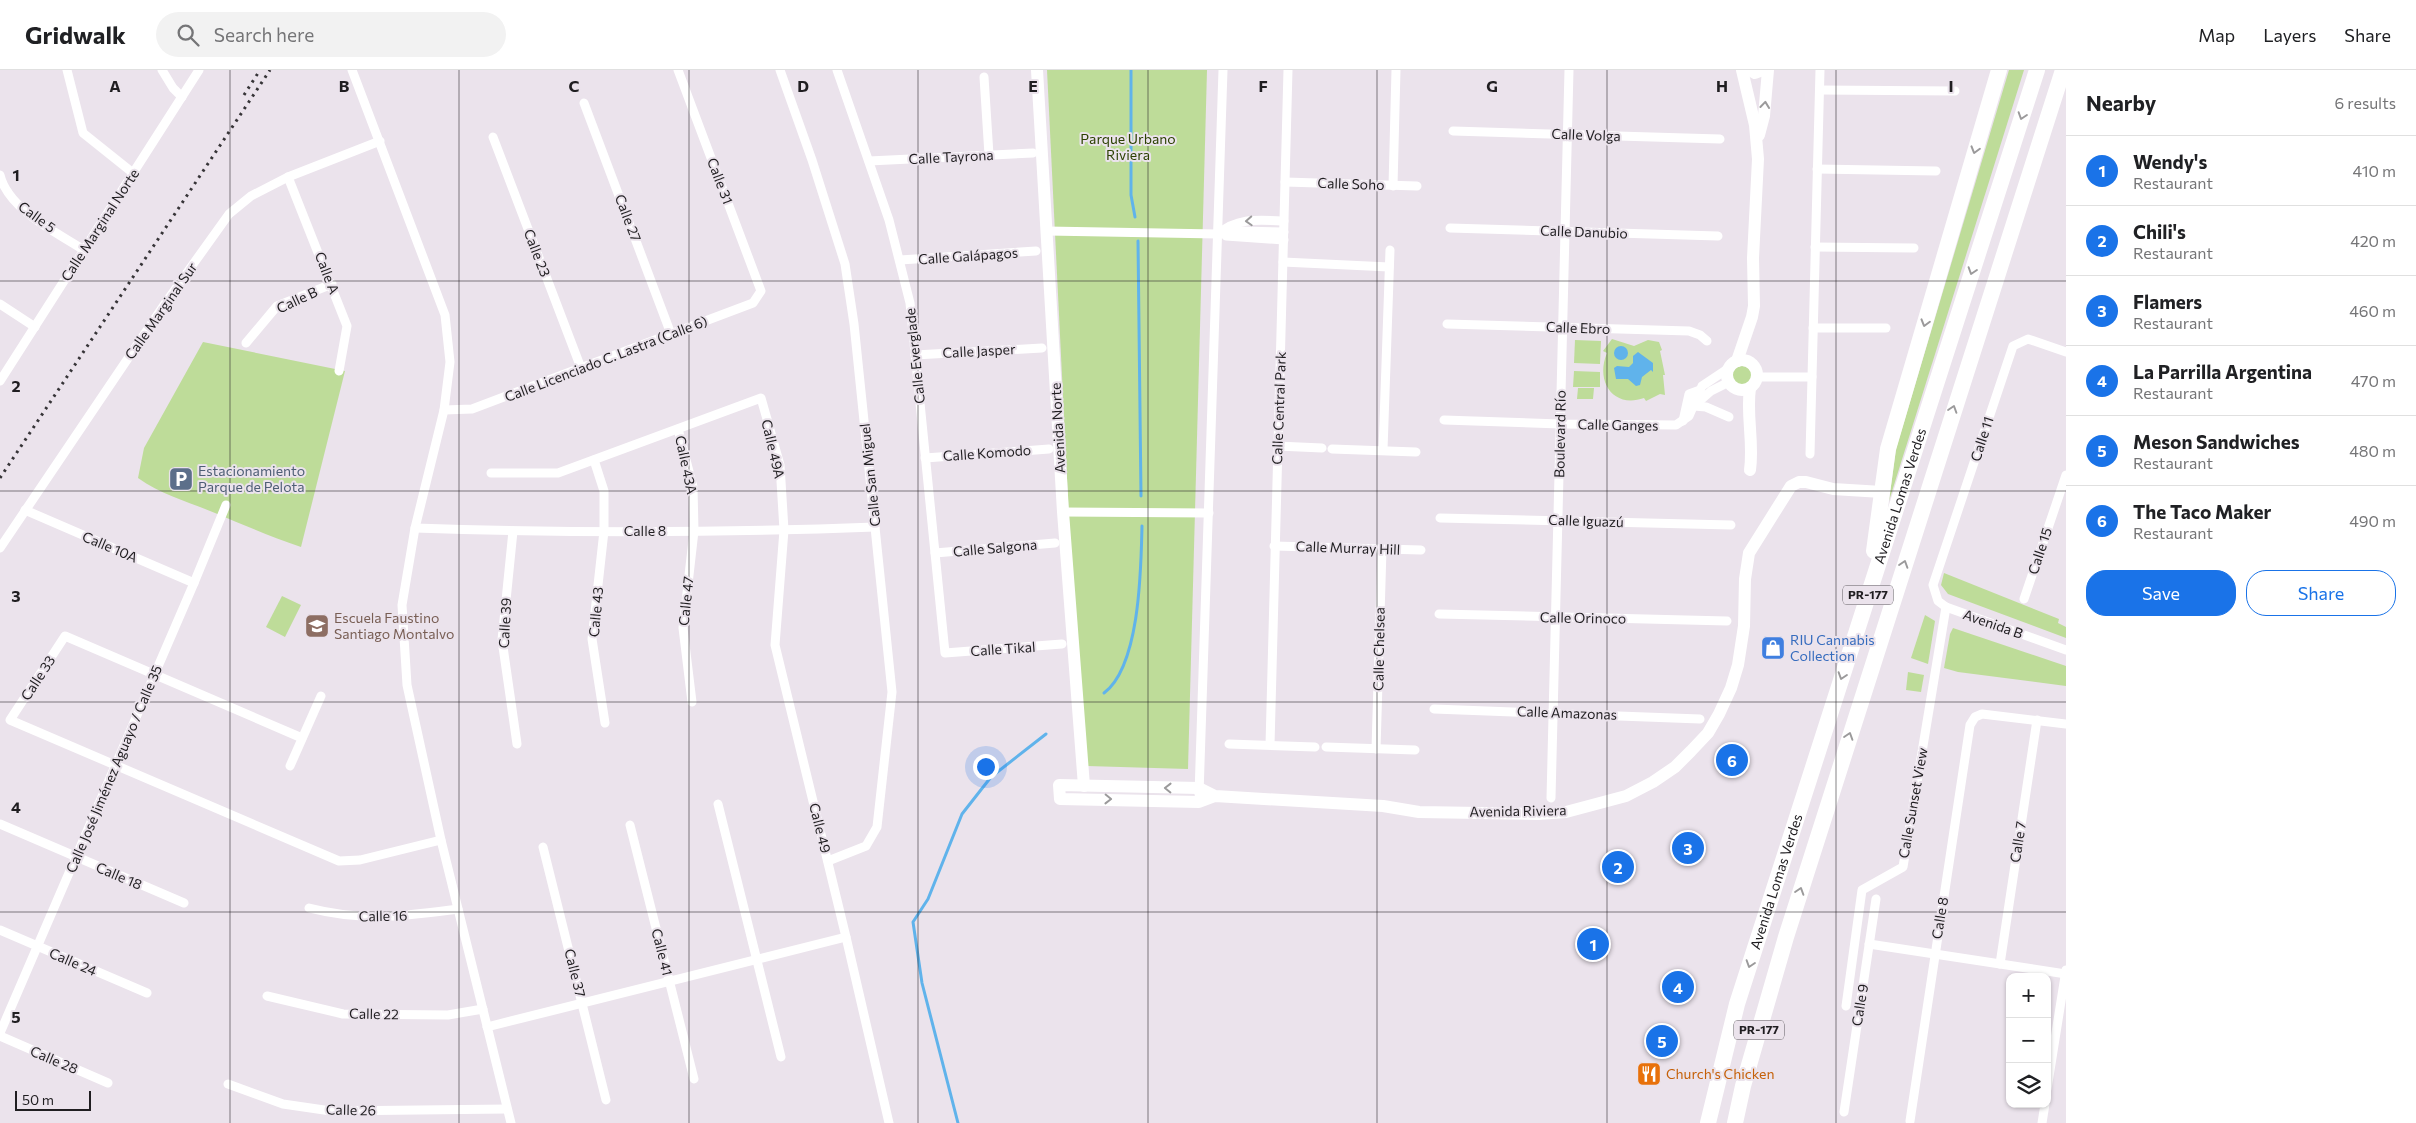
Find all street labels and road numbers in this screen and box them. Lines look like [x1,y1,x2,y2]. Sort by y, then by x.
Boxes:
street label: Calle Volga [1551,125,1621,144]
street label: Calle Tayrona [908,146,994,167]
street label: Calle 31 [704,155,737,206]
street label: Calle Marginal Norte [57,165,142,284]
street label: Calle Soho [1317,174,1385,193]
street label: Calle 27 [612,192,645,244]
street label: Calle 5 [15,197,59,236]
street label: Calle Danubio [1540,221,1628,242]
street label: Calle 23 [521,227,554,279]
street label: Calle Galápagos [917,244,1019,267]
street label: Calle A [312,249,343,297]
street label: Calle Marginal Sur [121,259,201,363]
street label: Calle B [274,283,320,316]
street label: Calle Everglade [901,307,928,405]
street label: Calle Licenciado C. Lastra (Calle 6) [502,312,710,405]
street label: Calle Ebro [1546,318,1610,337]
street label: Calle Jasper [942,340,1016,361]
street label: Calle Central Park [1268,351,1289,465]
street label: Avenida Norte [1047,382,1068,474]
street label: Boulevard Río [1550,390,1569,478]
street label: Calle 11 [1966,414,1997,463]
street label: Calle Ganges [1577,415,1659,434]
street label: Calle 49A [758,418,789,481]
street label: Calle San Miguel [856,423,883,528]
street label: Avenida Lomas Verdes [1870,426,1929,566]
street label: Calle 43A [672,434,701,496]
street label: Calle Komodo [942,441,1032,464]
street label: Calle Iguazú [1548,511,1624,530]
street label: Calle 8 [624,522,666,539]
street label: Calle 15 [2024,525,2055,576]
street label: Calle 10A [80,527,141,566]
street label: Calle Salgona [952,535,1038,560]
street label: Calle Murray Hill [1295,537,1401,558]
street label: Calle 47 [674,575,697,627]
street label: Calle 43 [585,586,606,638]
road number: PR-177 [1843,586,1893,604]
street label: Calle 39 [495,597,514,649]
street label: Avenida B [1961,605,2025,642]
street label: Calle Chelsea [1369,607,1388,691]
street label: Calle Orinoco [1540,608,1626,627]
street label: Calle Tikal [970,638,1036,659]
street label: Calle 33 [17,652,58,703]
street label: Calle José Jiménez Aguayo / Calle 35 [62,662,165,875]
street label: Calle Amazonas [1517,702,1617,723]
street label: Calle Sunset View [1894,746,1931,859]
street label: Calle 49 [806,801,835,855]
street label: Avenida Riviera [1469,801,1567,820]
street label: Avenida Lomas Verdes [1746,812,1806,951]
street label: Calle 7 [2006,820,2029,864]
street label: Calle 18 [94,858,145,893]
street label: Calle 8 [1928,896,1951,940]
street label: Calle 16 [359,907,407,924]
street label: Calle 41 [648,927,677,977]
street label: Calle 24 [47,944,100,979]
street label: Calle 37 [561,947,590,999]
street label: Calle 9 [1848,983,1871,1027]
street label: Calle 22 [349,1005,399,1022]
road number: PR-177 [1734,1020,1784,1040]
street label: Calle 28 [28,1042,81,1077]
street label: Calle 26 [326,1101,376,1118]

